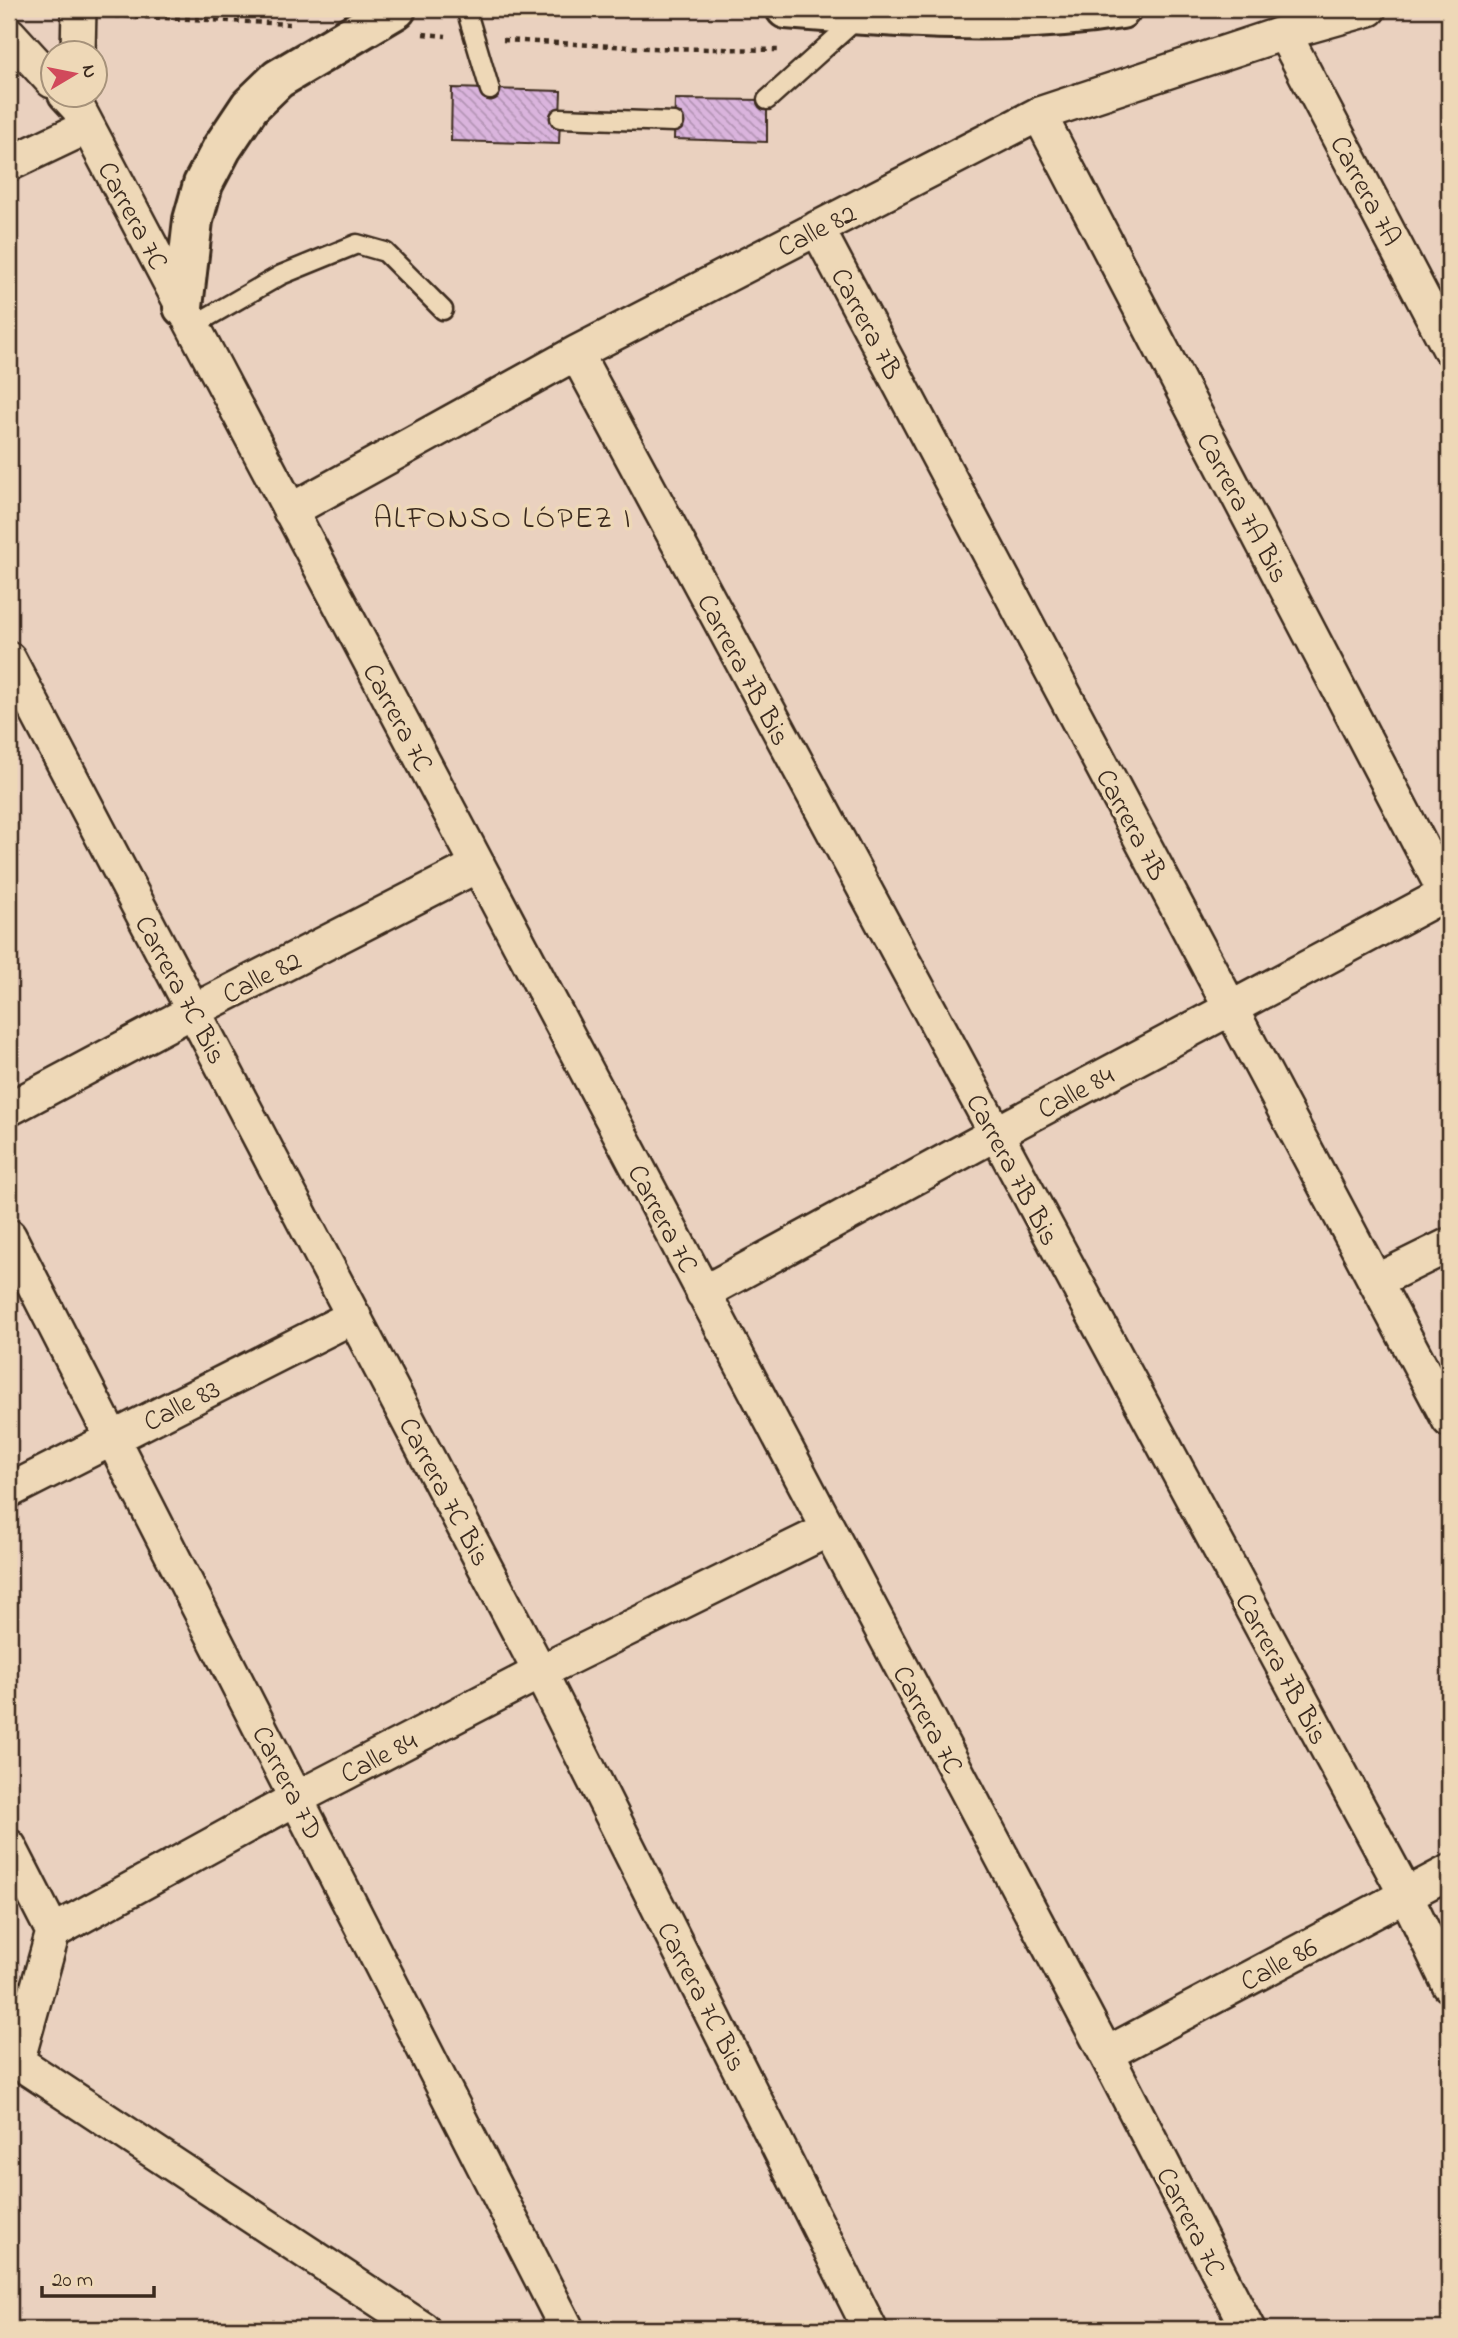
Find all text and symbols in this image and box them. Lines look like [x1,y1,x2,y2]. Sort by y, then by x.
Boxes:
north arrow [38,38,108,108]
text: N [74,63,103,80]
street label: Carrera 7A [1318,129,1410,254]
street label: Carrera 7C [85,155,177,278]
street label: Calle 82 [771,195,864,269]
street label: Carrera 7B [818,261,912,388]
street label: Carrera 7A Bis [1184,426,1298,591]
district label: ALFONSO LÓPEZ I [373,498,633,542]
street label: Carrera 7B Bis [685,587,799,754]
street label: Carrera 7C [350,657,442,780]
street label: Carrera 7B [1083,762,1177,889]
street label: Carrera 7C Bis [122,909,235,1072]
street label: Calle 82 [216,942,309,1016]
street label: Calle 84 [1031,1057,1123,1131]
street label: Carrera 7B Bis [954,1087,1068,1254]
street label: Carrera 7C [615,1158,707,1281]
street label: Calle 83 [137,1370,228,1444]
street label: Carrera 7C Bis [386,1411,499,1574]
street label: Carrera 7B Bis [1223,1586,1337,1753]
street label: Carrera 7C [880,1659,972,1782]
street label: Carrera 7D [240,1719,332,1848]
street label: Calle 84 [334,1722,426,1796]
street label: Carrera 7C Bis [645,1916,755,2080]
street label: Calle 86 [1234,1929,1326,2004]
street label: Carrera 7C [1144,2161,1234,2285]
scale bar [42,2254,154,2298]
text: 20 m [52,2266,93,2296]

